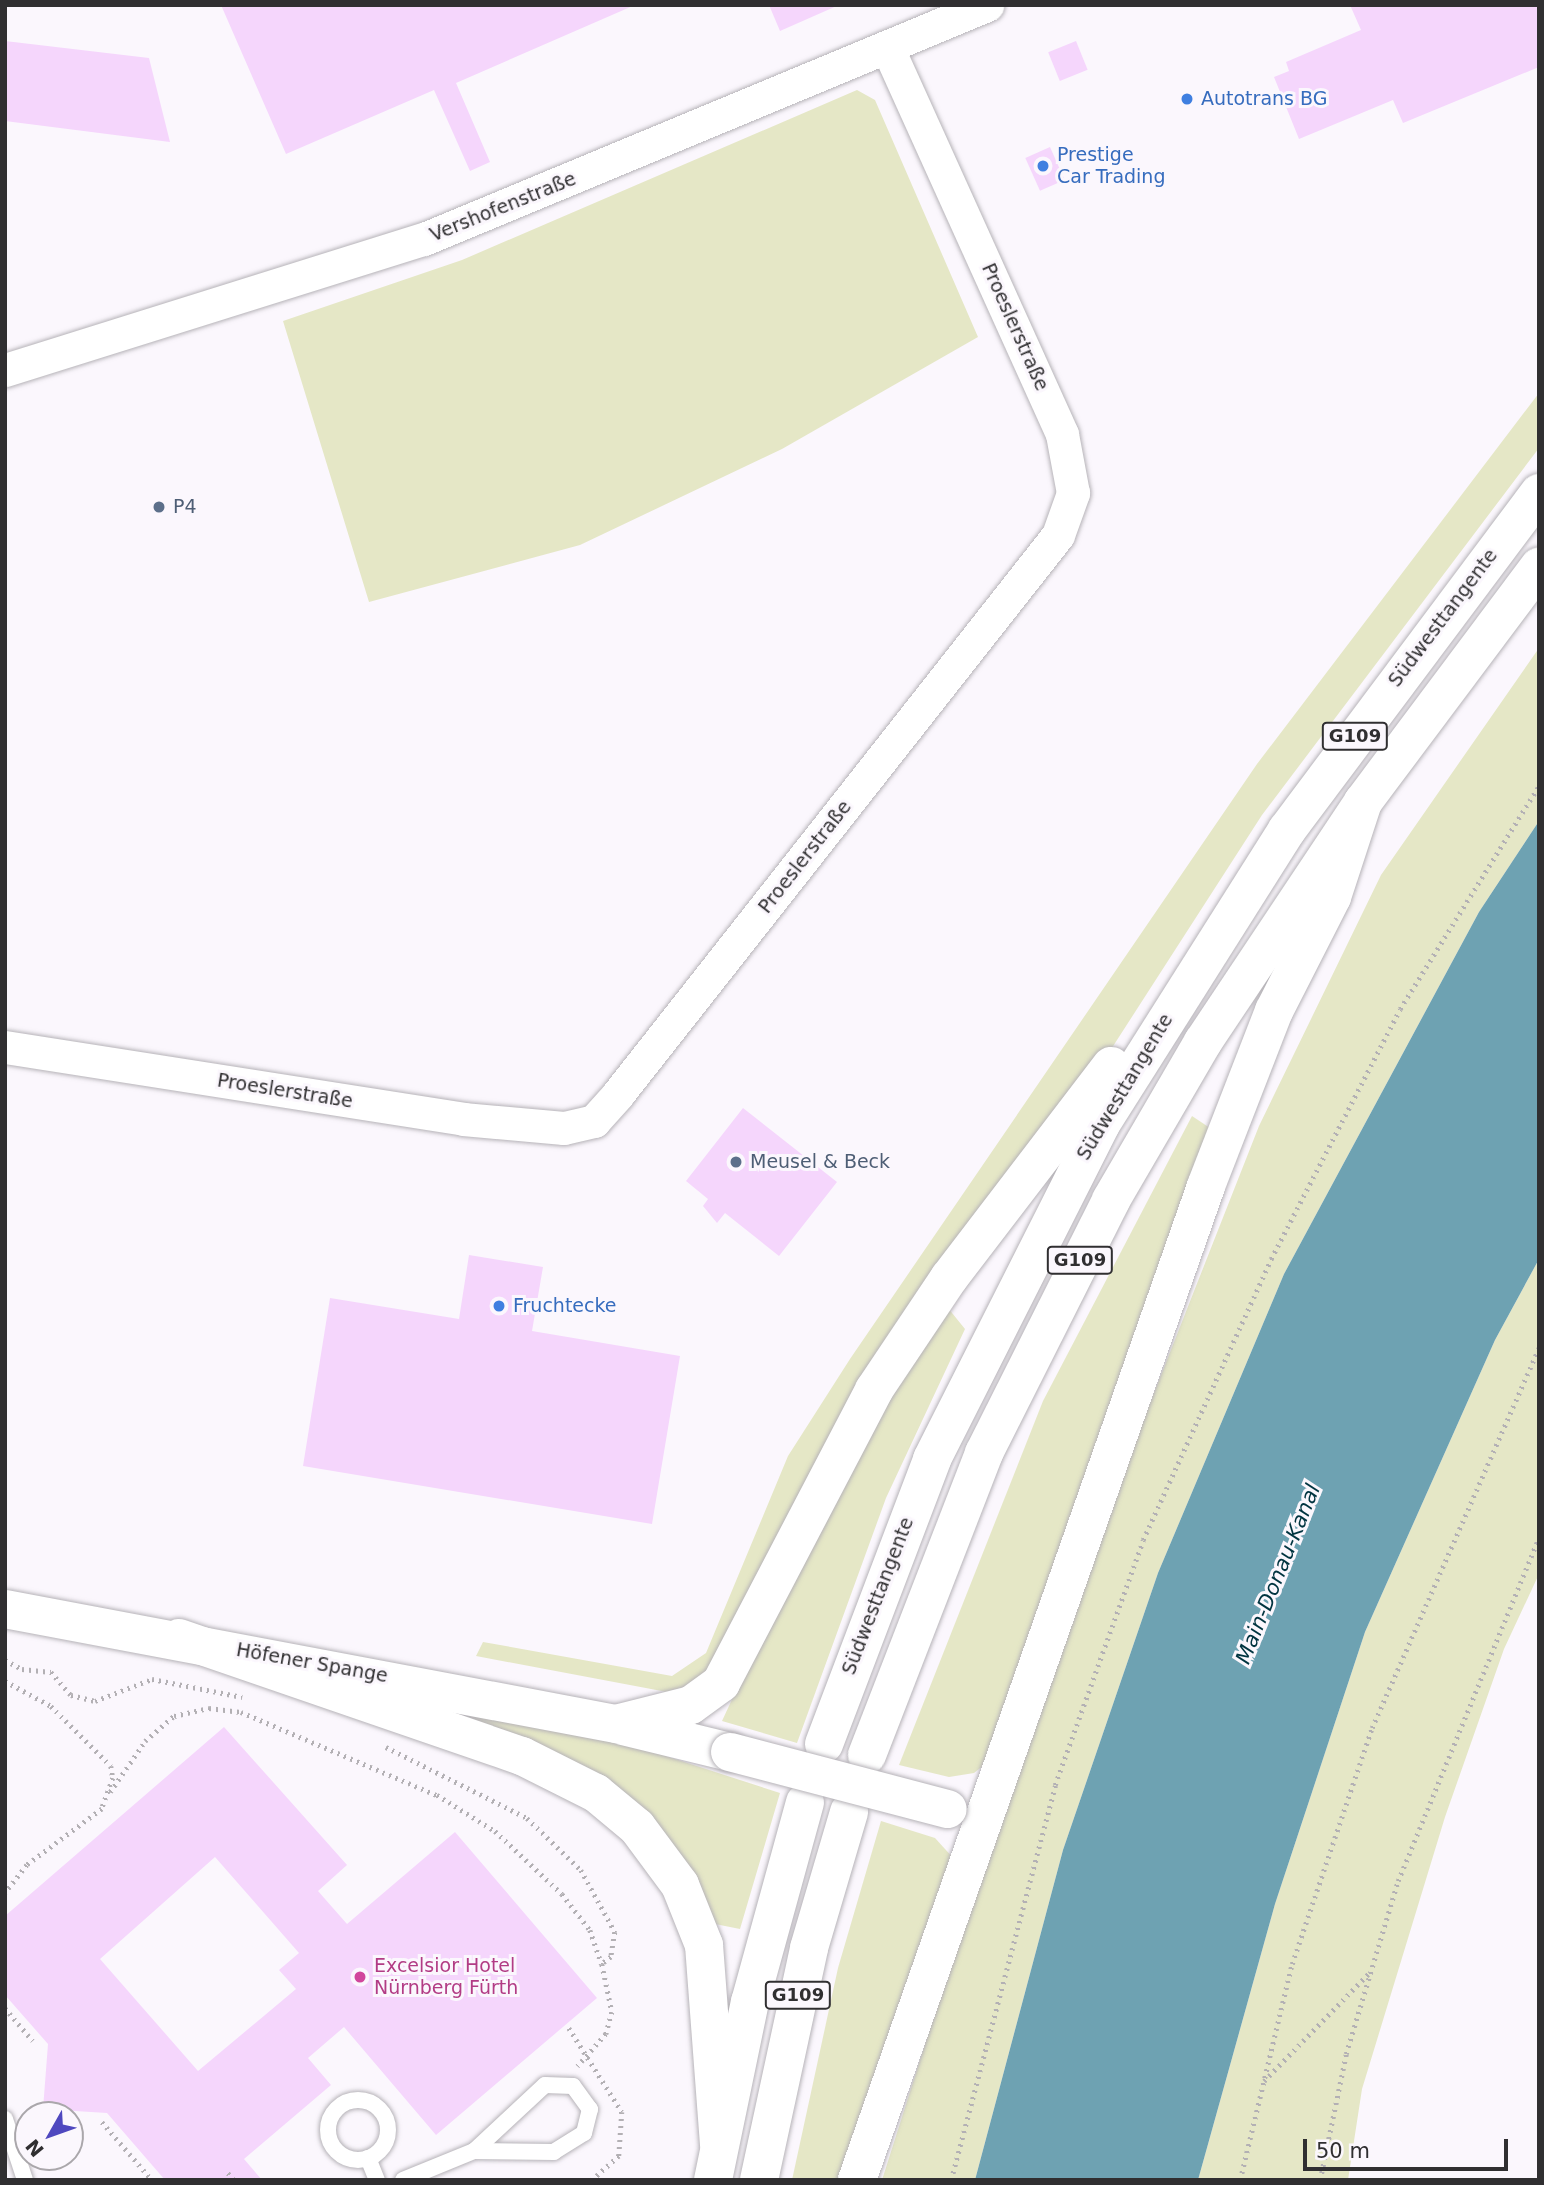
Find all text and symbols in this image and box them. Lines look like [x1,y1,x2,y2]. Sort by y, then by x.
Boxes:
place label: Autotrans BG [1201,88,1327,110]
marker: Autotrans BG [1179,91,1195,107]
place label: Prestige Car Trading [1057,144,1165,188]
marker: Prestige Car Trading [1035,158,1051,174]
street label: Vershofenstraße [427,167,579,247]
street label: Proeslerstraße [977,260,1053,394]
place label: P4 [173,496,197,518]
marker: P4 [151,499,167,515]
street label: Südwesttangente [1384,545,1502,691]
road number: G109 [1322,722,1388,750]
street label: Proeslerstraße [754,796,856,918]
street label: Südwesttangente [1072,1010,1178,1164]
street label: Proeslerstraße [216,1069,354,1113]
place label: Meusel & Beck [750,1151,890,1173]
marker: Meusel & Beck [728,1154,744,1170]
road number: G109 [1047,1246,1113,1274]
place label: Fruchtecke [513,1295,616,1317]
marker: Fruchtecke [491,1298,507,1314]
water label: Main-Donau-Kanal [1230,1480,1326,1668]
street label: Südwesttangente [837,1514,919,1678]
street label: Höfener Spange [234,1638,390,1688]
place label: Excelsior Hotel Nürnberg Fürth [374,1955,518,1999]
marker: Excelsior Hotel Nürnberg Fürth [352,1969,368,1985]
road number: G109 [765,1980,831,2010]
north arrow [14,2101,84,2171]
scale bar [1306,2126,1511,2170]
text: N [21,2135,48,2161]
text: 50 m [1316,2139,1370,2163]

